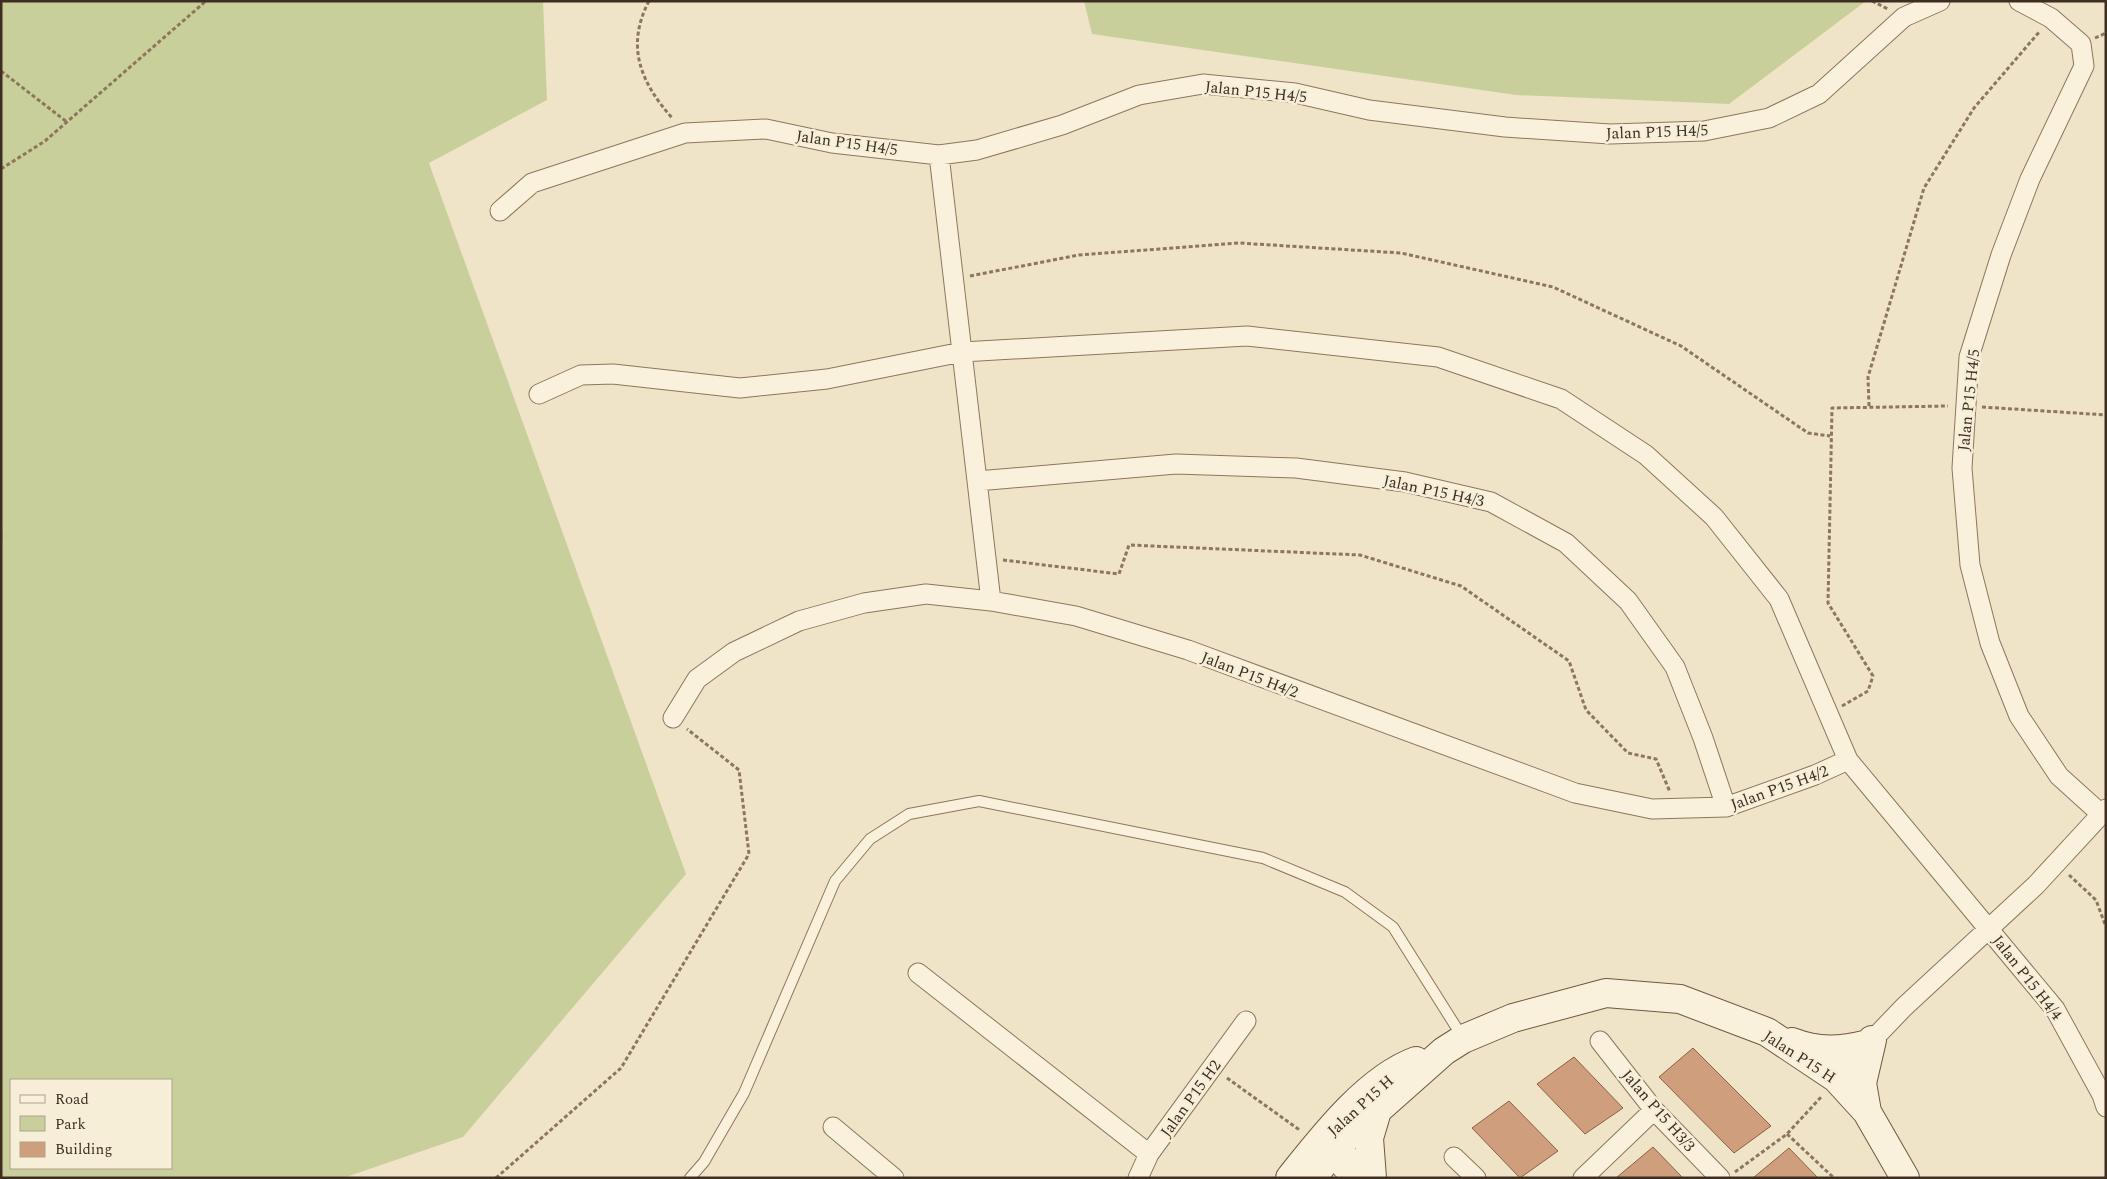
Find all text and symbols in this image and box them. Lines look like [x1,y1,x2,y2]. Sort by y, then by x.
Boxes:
street label: Jalan P15 H4/5 [1204,75,1308,109]
street label: Jalan P15 H4/5 [1605,118,1709,146]
street label: Jalan P15 H4/5 [794,124,899,162]
street label: Jalan P15 H4/5 [1952,348,1986,452]
street label: Jalan P15 H4/3 [1381,469,1486,513]
street label: Jalan P15 H4/2 [1197,645,1302,705]
street label: Jalan P15 H4/2 [1727,759,1832,817]
street label: Jalan P15 H4/4 [1986,930,2068,1025]
street label: Jalan P15 H [1758,1024,1841,1089]
street label: Jalan P15 H2 [1154,1055,1227,1142]
street label: Jalan P15 H3/3 [1616,1064,1701,1157]
street label: Jalan P15 H [1322,1069,1399,1142]
legend [10,1079,172,1169]
text: Road [55,1088,89,1111]
text: Park [55,1113,86,1136]
text: Building [55,1138,112,1161]

